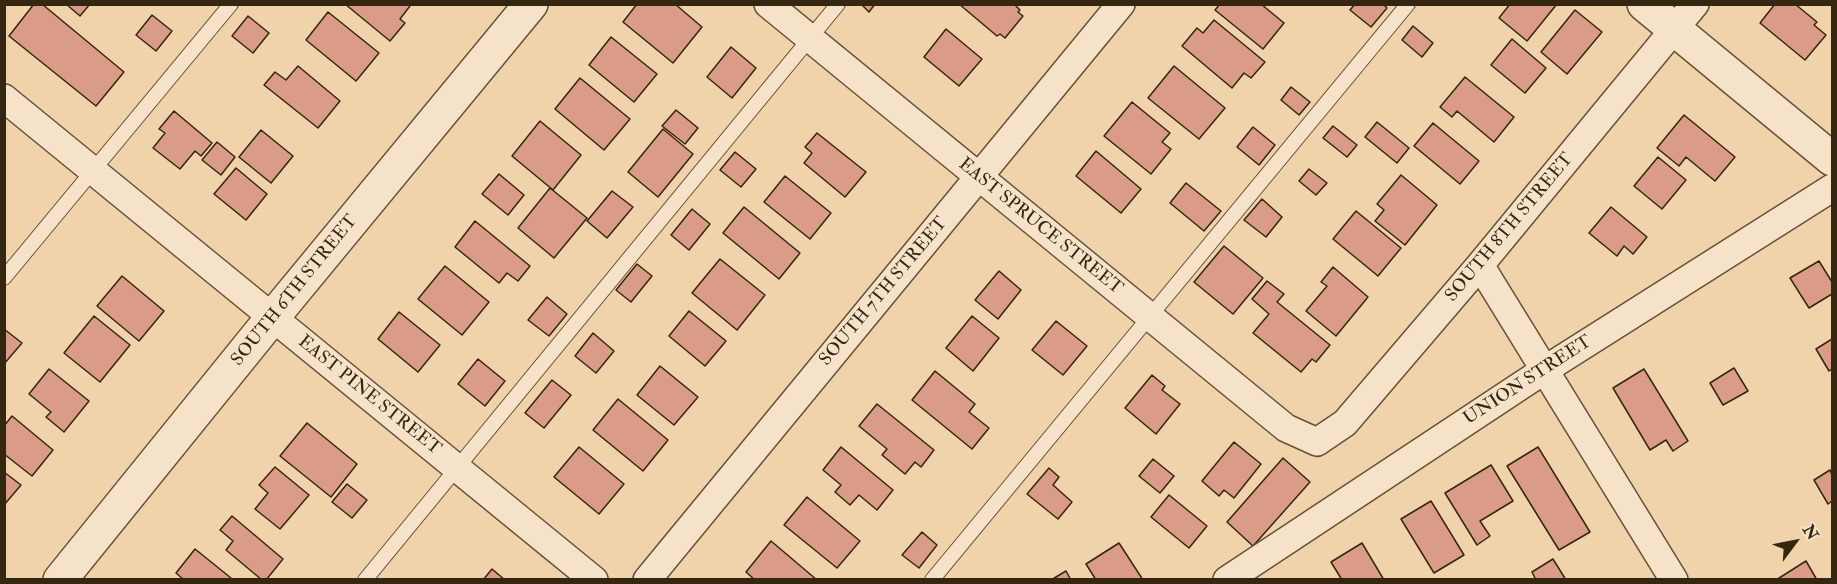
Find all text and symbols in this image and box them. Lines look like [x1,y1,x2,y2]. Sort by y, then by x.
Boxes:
street label: SOUTH 8TH STREET [1441,149,1579,307]
street label: EAST SPRUCE STREET [954,154,1126,300]
street label: SOUTH 6TH STREET [227,211,363,371]
street label: SOUTH 7TH STREET [816,213,952,371]
street label: EAST PINE STREET [293,332,445,460]
street label: UNION STREET [1460,332,1596,430]
north arrow [1765,512,1825,572]
text: N [1798,521,1823,544]

